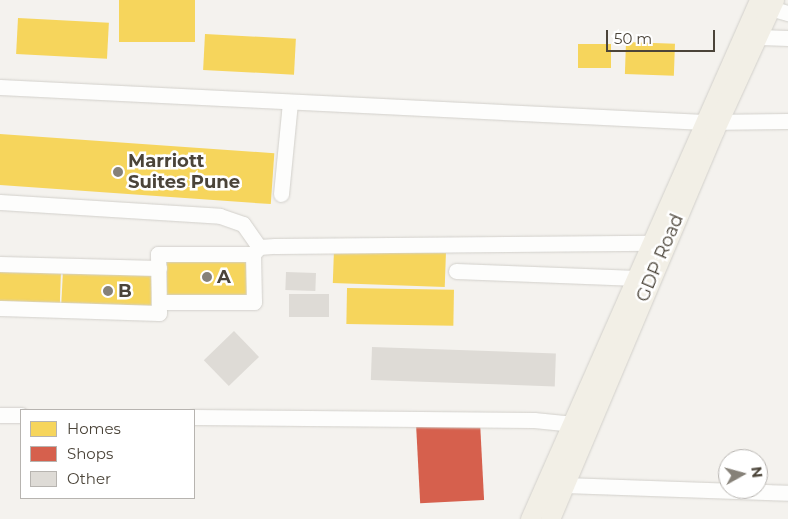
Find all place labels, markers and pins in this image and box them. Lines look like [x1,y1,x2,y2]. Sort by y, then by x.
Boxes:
place label: Marriott Suites Pune [128,151,240,193]
marker: Marriott Suites Pune [112,166,124,178]
place label: A [217,266,231,288]
marker: A [201,271,213,283]
place label: B [118,280,132,302]
marker: B [102,285,114,297]

